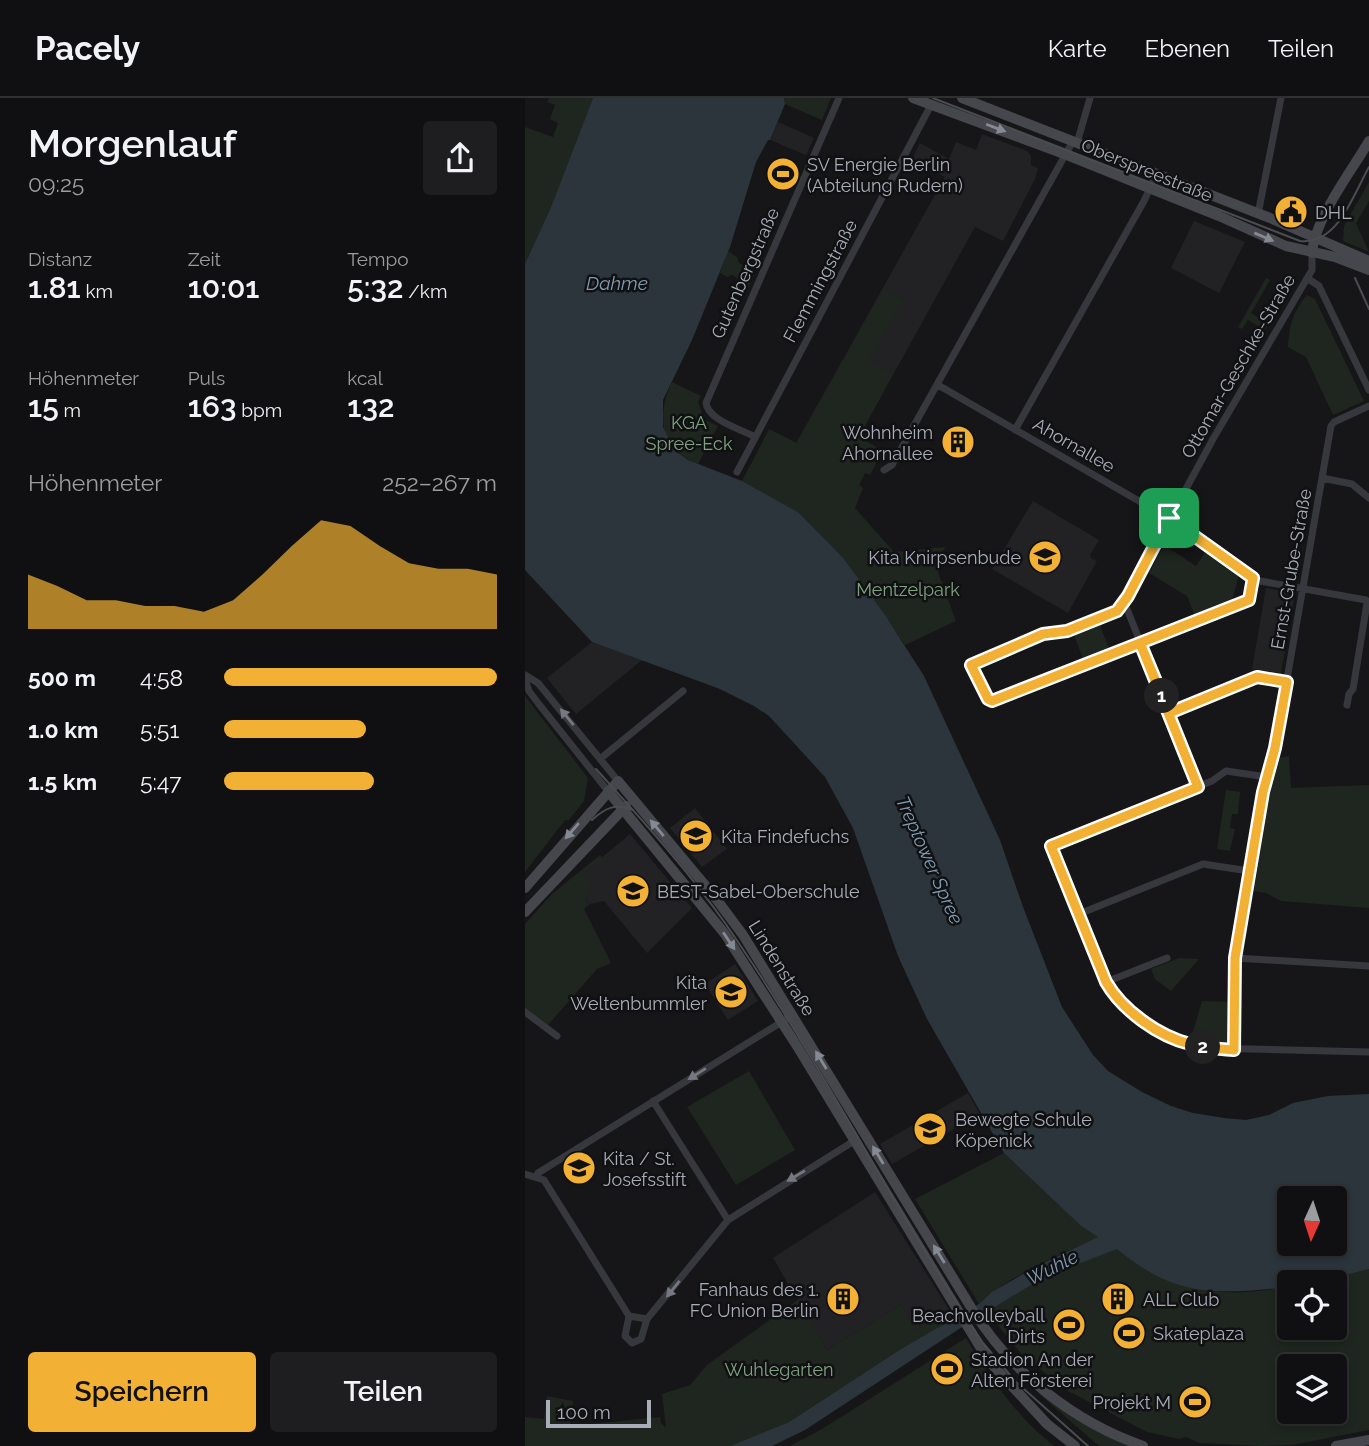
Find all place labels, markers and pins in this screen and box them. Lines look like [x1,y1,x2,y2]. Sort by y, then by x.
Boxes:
place label: SV Energie Berlin (Abteilung Rudern) [807,154,963,196]
sports icon: SV Energie Berlin (Abteilung Rudern) [764,155,802,193]
public building icon: DHL [1272,193,1310,231]
place label: DHL [1315,202,1352,223]
place label: Wohnheim Ahornallee [842,422,933,464]
building icon: Wohnheim Ahornallee [939,423,977,461]
pin [1139,488,1199,548]
school or university icon: Kita Knirpsenbude [1026,538,1064,576]
place label: Kita Knirpsenbude [868,547,1021,568]
pin: 1 [1145,678,1179,714]
school or university icon: Kita Findefuchs [677,817,715,855]
place label: Kita Findefuchs [721,826,850,847]
school or university icon: BEST-Sabel-Oberschule [614,872,652,910]
place label: BEST-Sabel-Oberschule [657,881,860,902]
place label: Kita Weltenbummler [570,972,708,1014]
school or university icon: Kita Weltenbummler [712,973,750,1011]
pin: 2 [1185,1030,1221,1065]
place label: Bewegte Schule Köpenick [955,1109,1092,1151]
school or university icon: Bewegte Schule Köpenick [911,1110,949,1148]
place label: Kita / St. Josefsstift [603,1148,687,1190]
school or university icon: Kita / St. Josefsstift [560,1149,598,1187]
place label: Fanhaus des 1. FC Union Berlin [690,1279,819,1321]
building icon: Fanhaus des 1. FC Union Berlin [824,1280,862,1318]
building icon: ALL Club [1099,1280,1137,1318]
place label: ALL Club [1143,1289,1219,1310]
place label: Beachvolleyball Dirts [912,1305,1045,1347]
sports icon: Beachvolleyball Dirts [1050,1306,1088,1344]
sports icon: Skateplaza [1110,1314,1148,1352]
place label: Skateplaza [1153,1323,1244,1344]
place label: Stadion An der Alten Försterei [971,1349,1094,1391]
sports icon: Stadion An der Alten Försterei [928,1350,966,1388]
sports icon: Projekt M [1176,1383,1214,1421]
place label: Projekt M [1093,1392,1171,1413]

